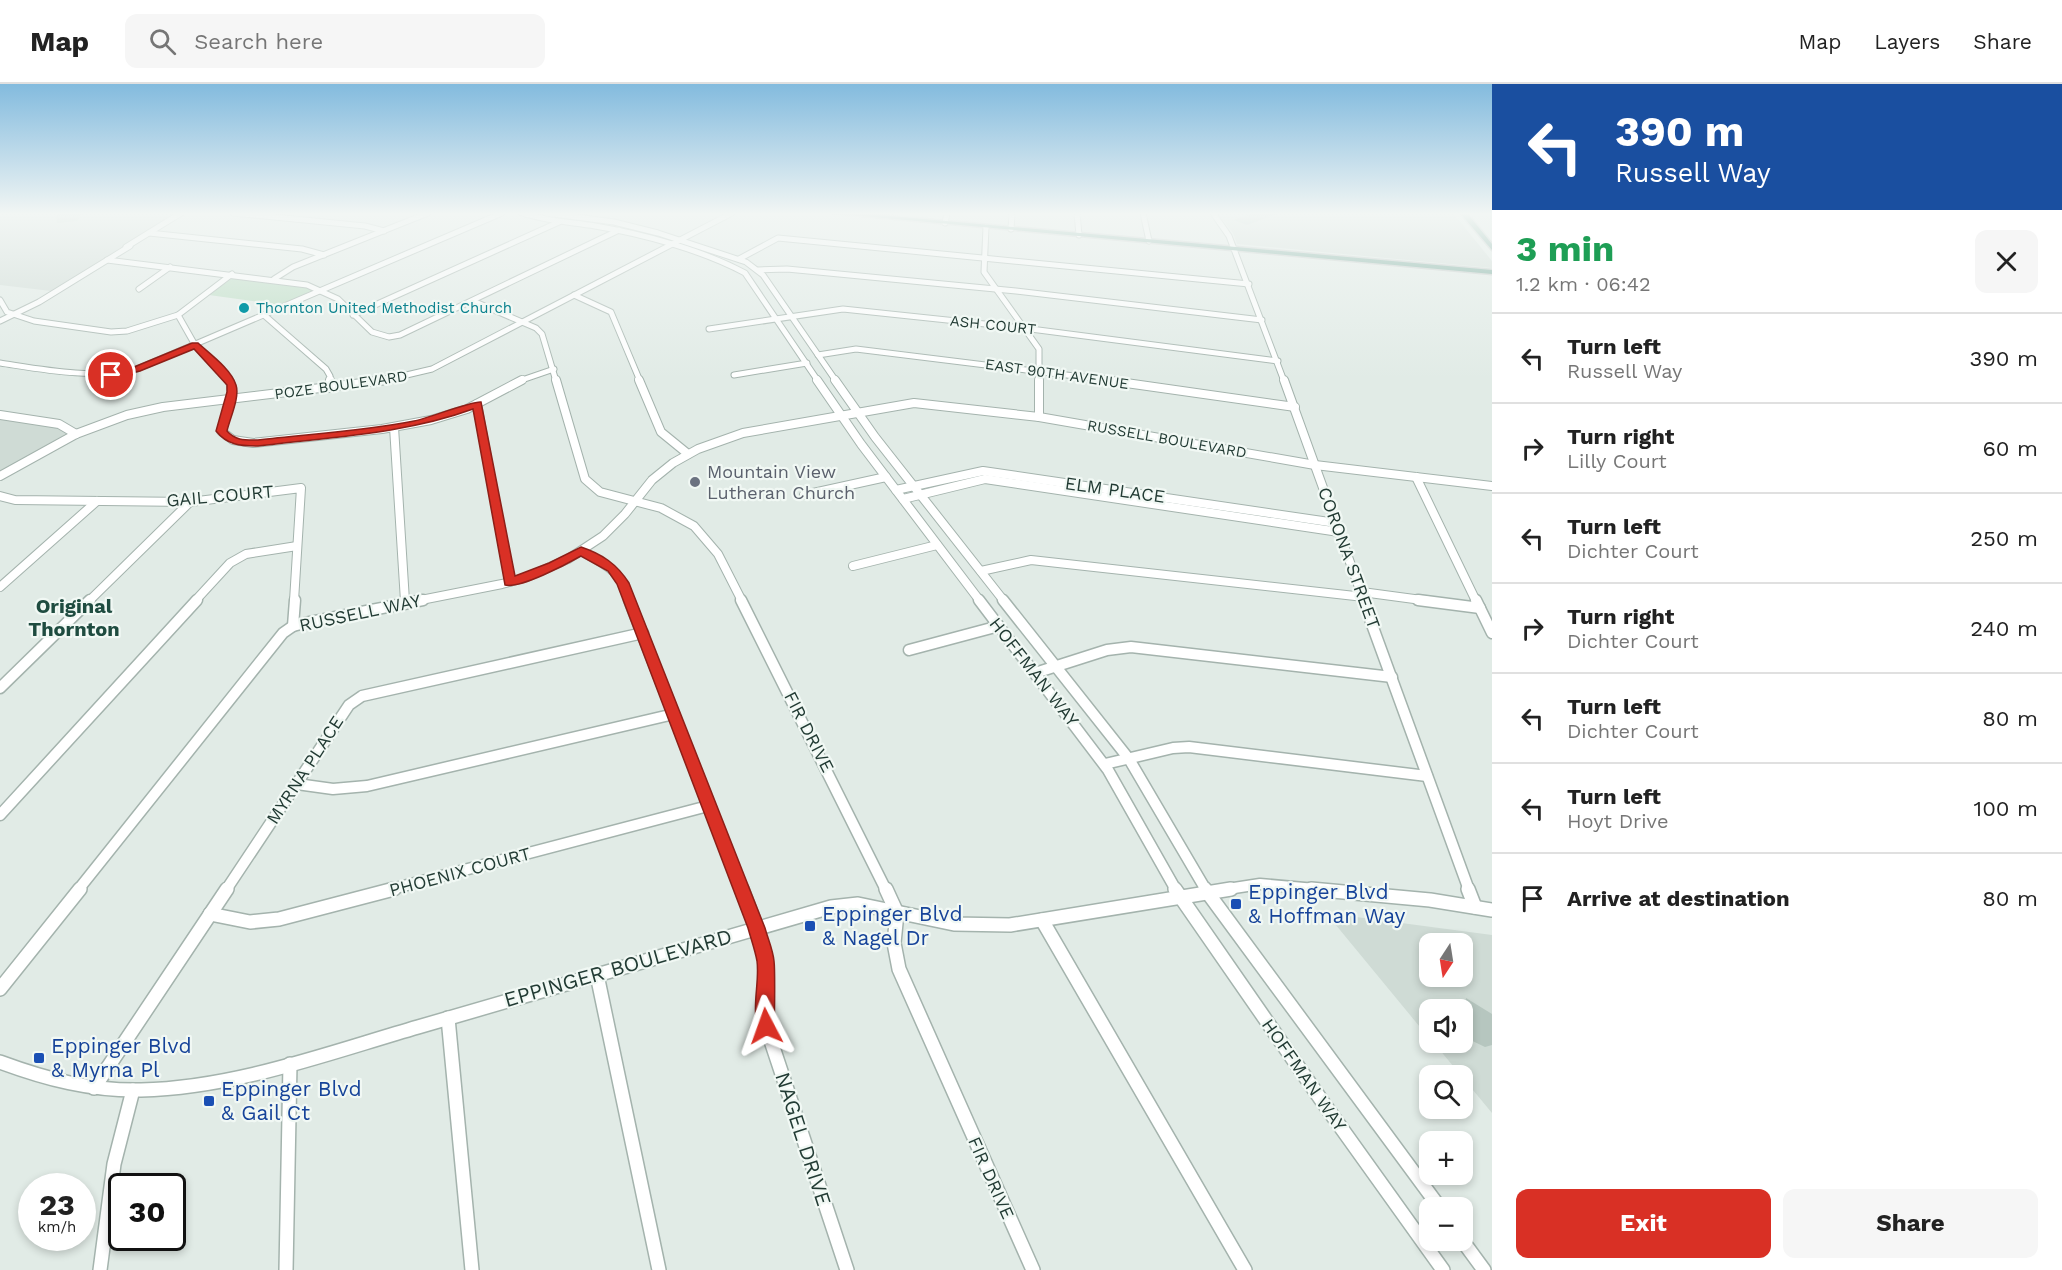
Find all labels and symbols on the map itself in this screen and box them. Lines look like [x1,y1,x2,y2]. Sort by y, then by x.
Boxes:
place label: Thornton United Methodist Church [256,299,512,317]
marker: Thornton United Methodist Church [237,301,251,315]
street label: ASH COURT [949,312,1037,338]
pin [85,349,136,400]
street label: EAST 90TH AVENUE [984,355,1130,393]
street label: POZE BOULEVARD [273,367,409,403]
street label: RUSSELL BOULEVARD [1086,416,1248,462]
place label: Mountain View Lutheran Church [707,461,855,503]
street label: ELM PLACE [1064,472,1166,507]
marker: Mountain View Lutheran Church [688,475,702,489]
street label: GAIL COURT [165,480,275,511]
street label: CORONA STREET [1314,484,1385,632]
street label: RUSSELL WAY [297,589,423,636]
district label: Original Thornton [28,594,120,641]
street label: HOFFMAN WAY [985,613,1084,731]
street label: FIR DRIVE [780,688,839,776]
street label: MYRNA PLACE [262,712,347,828]
street label: PHOENIX COURT [387,843,533,900]
place label: Eppinger Blvd & Hoffman Way [1248,879,1406,928]
marker: Eppinger Blvd & Hoffman Way [1229,897,1243,911]
place label: Eppinger Blvd & Nagel Dr [822,901,963,950]
marker: Eppinger Blvd & Nagel Dr [803,919,817,933]
street label: EPPINGER BOULEVARD [501,923,735,1012]
north arrow [1419,933,1473,987]
position arrow [734,994,798,1058]
street label: HOFFMAN WAY [1258,1014,1351,1136]
place label: Eppinger Blvd & Myrna Pl [51,1033,192,1082]
marker: Eppinger Blvd & Myrna Pl [32,1051,46,1065]
street label: NAGEL DRIVE [770,1069,837,1209]
place label: Eppinger Blvd & Gail Ct [221,1076,362,1125]
marker: Eppinger Blvd & Gail Ct [202,1094,216,1108]
street label: FIR DRIVE [964,1133,1019,1222]
speed limit sign: 30 [108,1173,186,1251]

